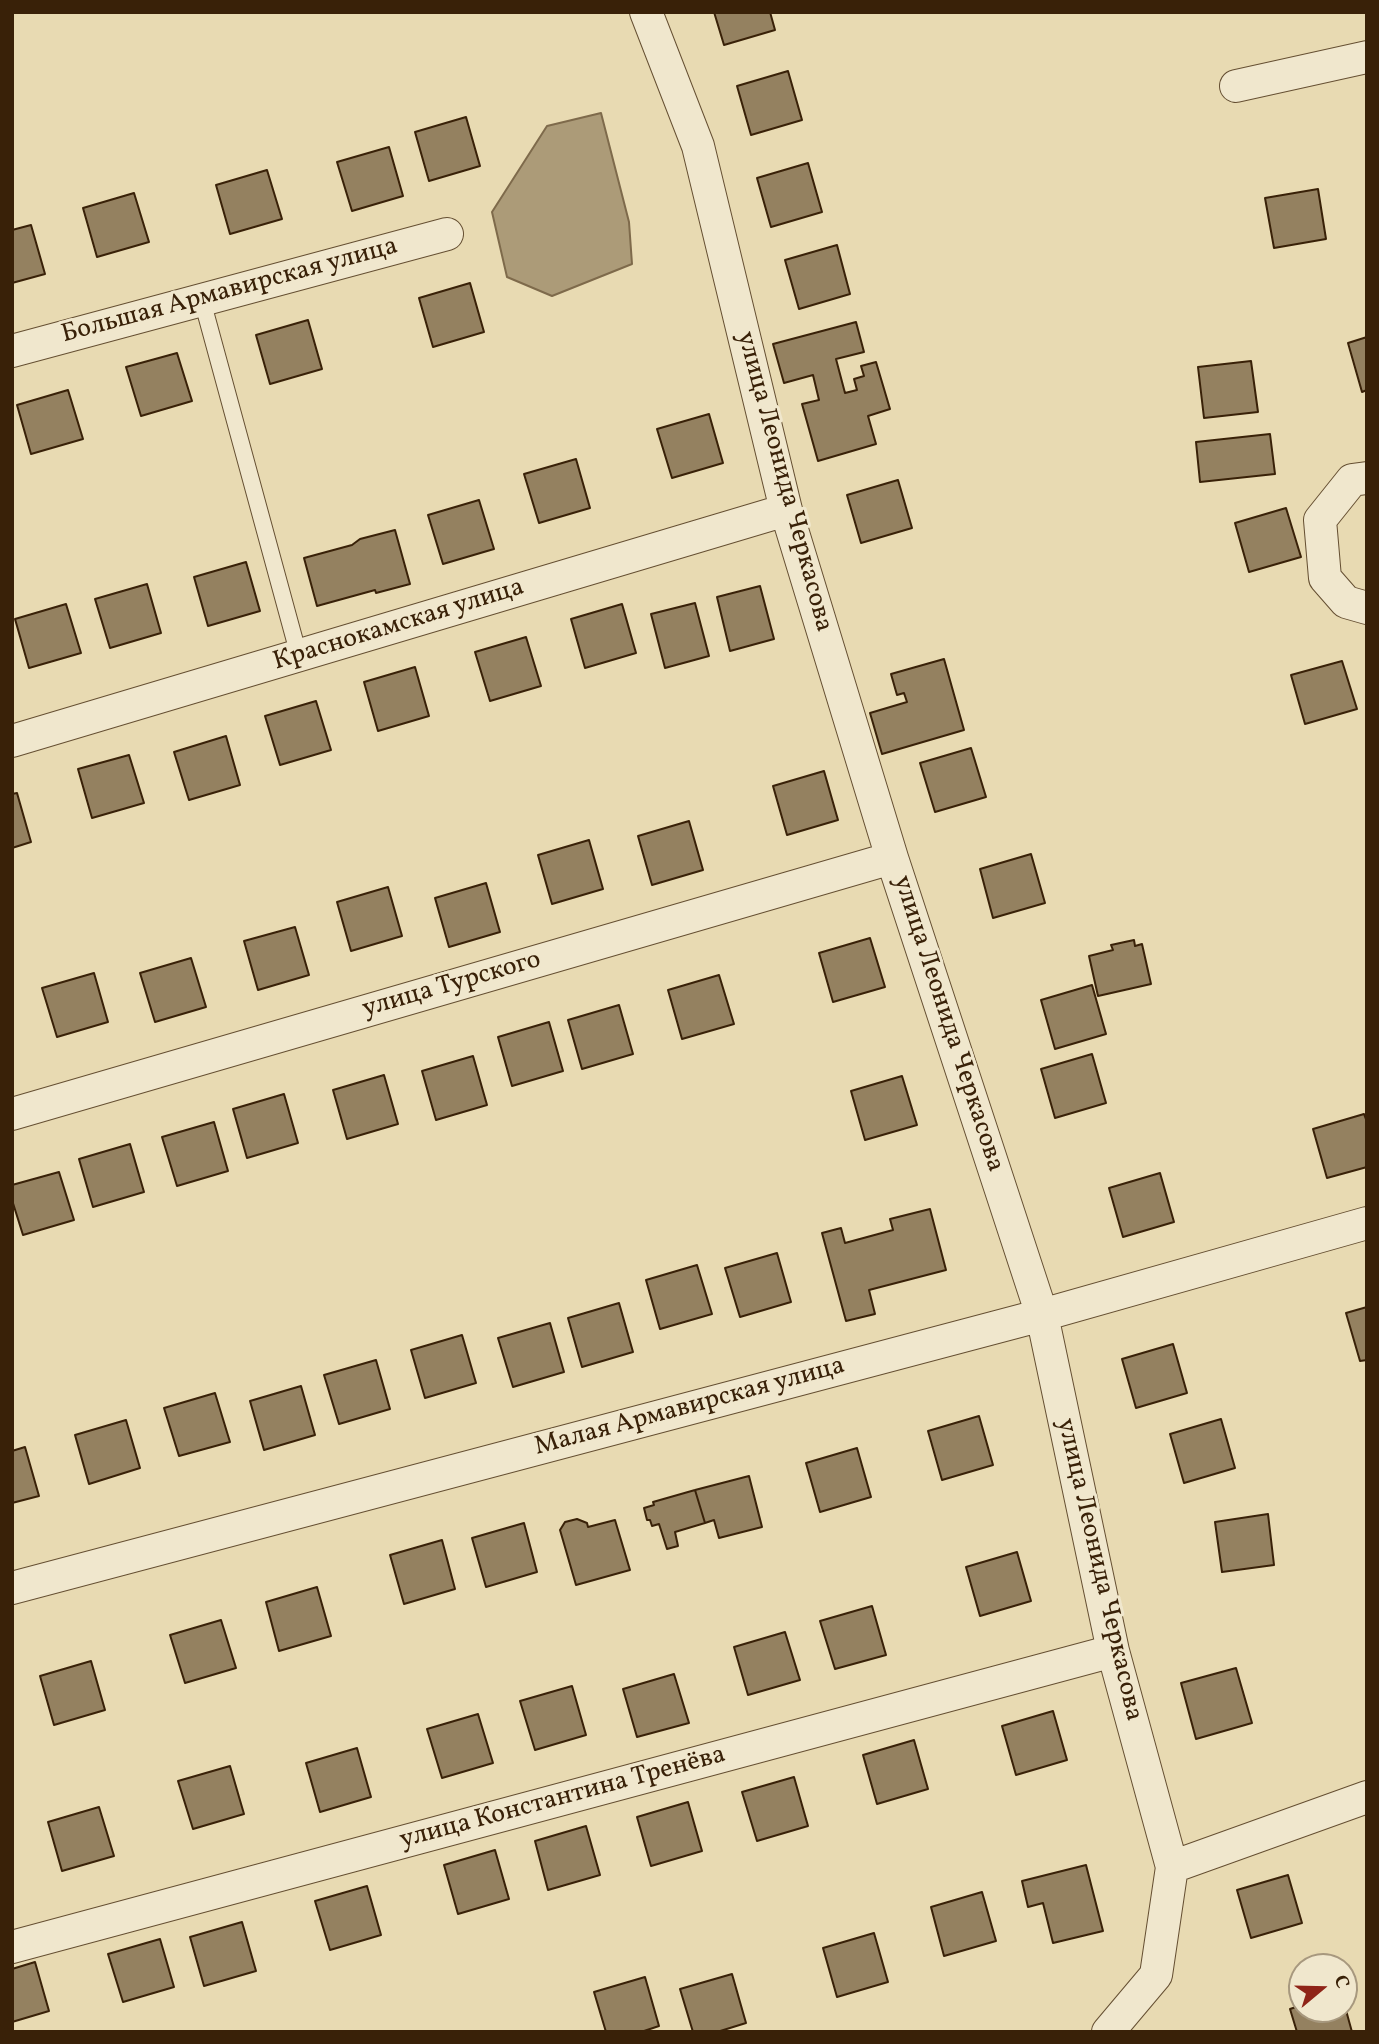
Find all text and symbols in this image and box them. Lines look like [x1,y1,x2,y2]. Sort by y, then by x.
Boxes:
street label: Большая Армавирская улица [58,232,402,352]
street label: улица Леонида Черкасова [728,328,838,636]
street label: Краснокамская улица [270,573,528,679]
street label: улица Леонида Черкасова [884,872,1010,1176]
street label: улица Турского [359,946,545,1026]
street label: Малая Армавирская улица [531,1352,849,1464]
street label: улица Леонида Черкасова [1048,1416,1148,1724]
street label: улица Константина Тренёва [397,1740,729,1858]
north arrow [1288,1953,1358,2023]
text: С [1327,1972,1355,1992]

